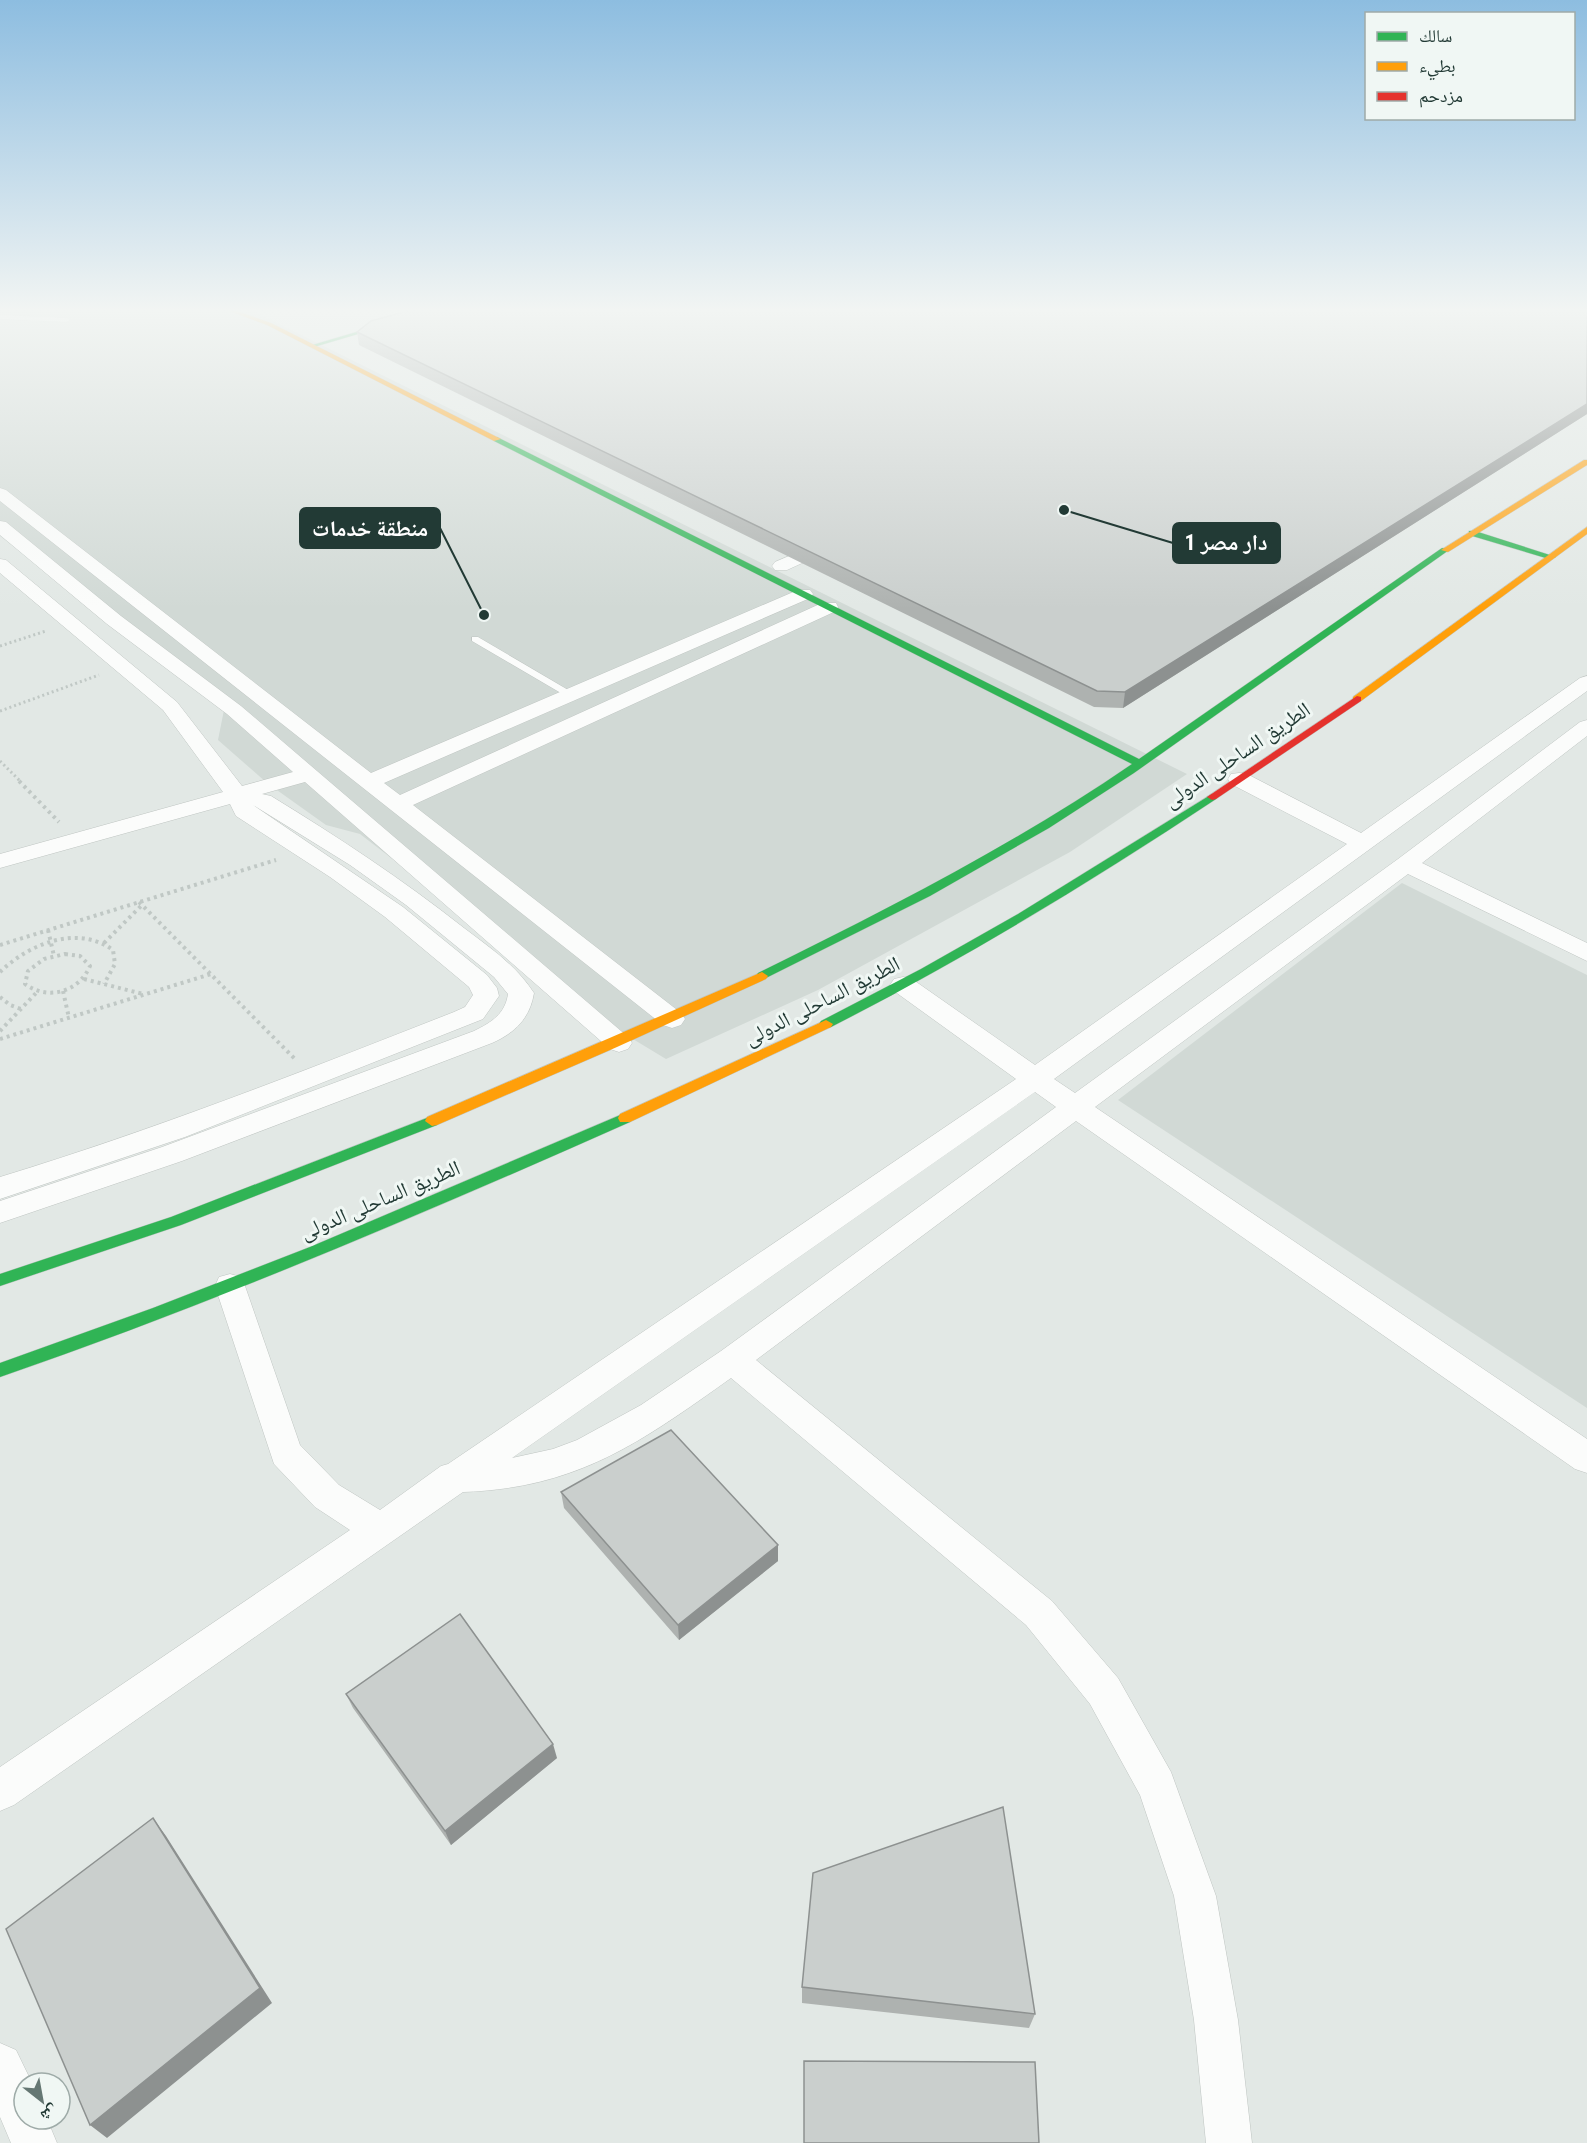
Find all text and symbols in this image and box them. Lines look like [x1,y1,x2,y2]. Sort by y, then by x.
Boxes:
legend [1365,12,1575,120]
text: سالك [1419,25,1452,46]
text: بطيء [1419,55,1456,81]
text: مزدحم [1419,85,1463,108]
callout: منطقة خدمات [300,508,440,548]
text: منطقة خدمات [312,516,428,541]
callout: دار مصر 1 [1173,523,1280,563]
text: دار مصر 1 [1184,530,1268,555]
street label: الطريق الساحلى الدولى [1159,697,1315,814]
street label: الطريق الساحلى الدولى [740,951,904,1051]
street label: الطريق الساحلى الدولى [297,1156,464,1245]
north arrow [12,2071,72,2131]
text: ش [37,2101,62,2126]

